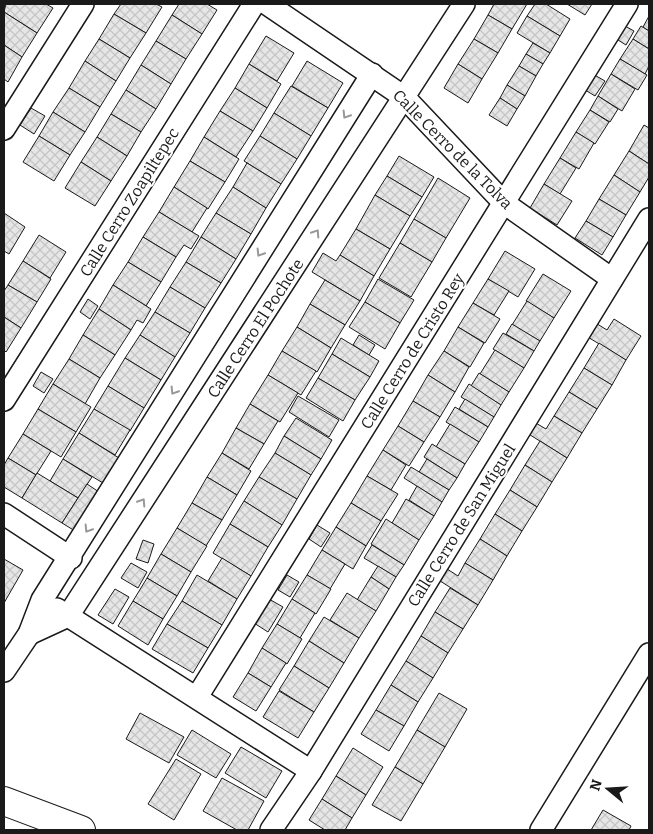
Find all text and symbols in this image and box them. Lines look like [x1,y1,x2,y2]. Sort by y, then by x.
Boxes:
street label: Calle Cerro de la Tolva [389,86,517,213]
one-way arrow [343,109,352,119]
street label: Calle Cerro Zoapiltepec [76,124,183,280]
one-way arrow [310,229,320,238]
one-way arrow [257,248,267,257]
street label: Calle Cerro El Pochote [203,255,308,401]
street label: Calle Cerro de Cristo Rey [357,269,468,433]
one-way arrow [171,386,181,395]
street label: Calle Cerro de San Miguel [403,440,520,610]
one-way arrow [136,498,145,507]
one-way arrow [85,524,95,533]
north arrow [583,764,633,814]
text: N [586,777,606,793]

